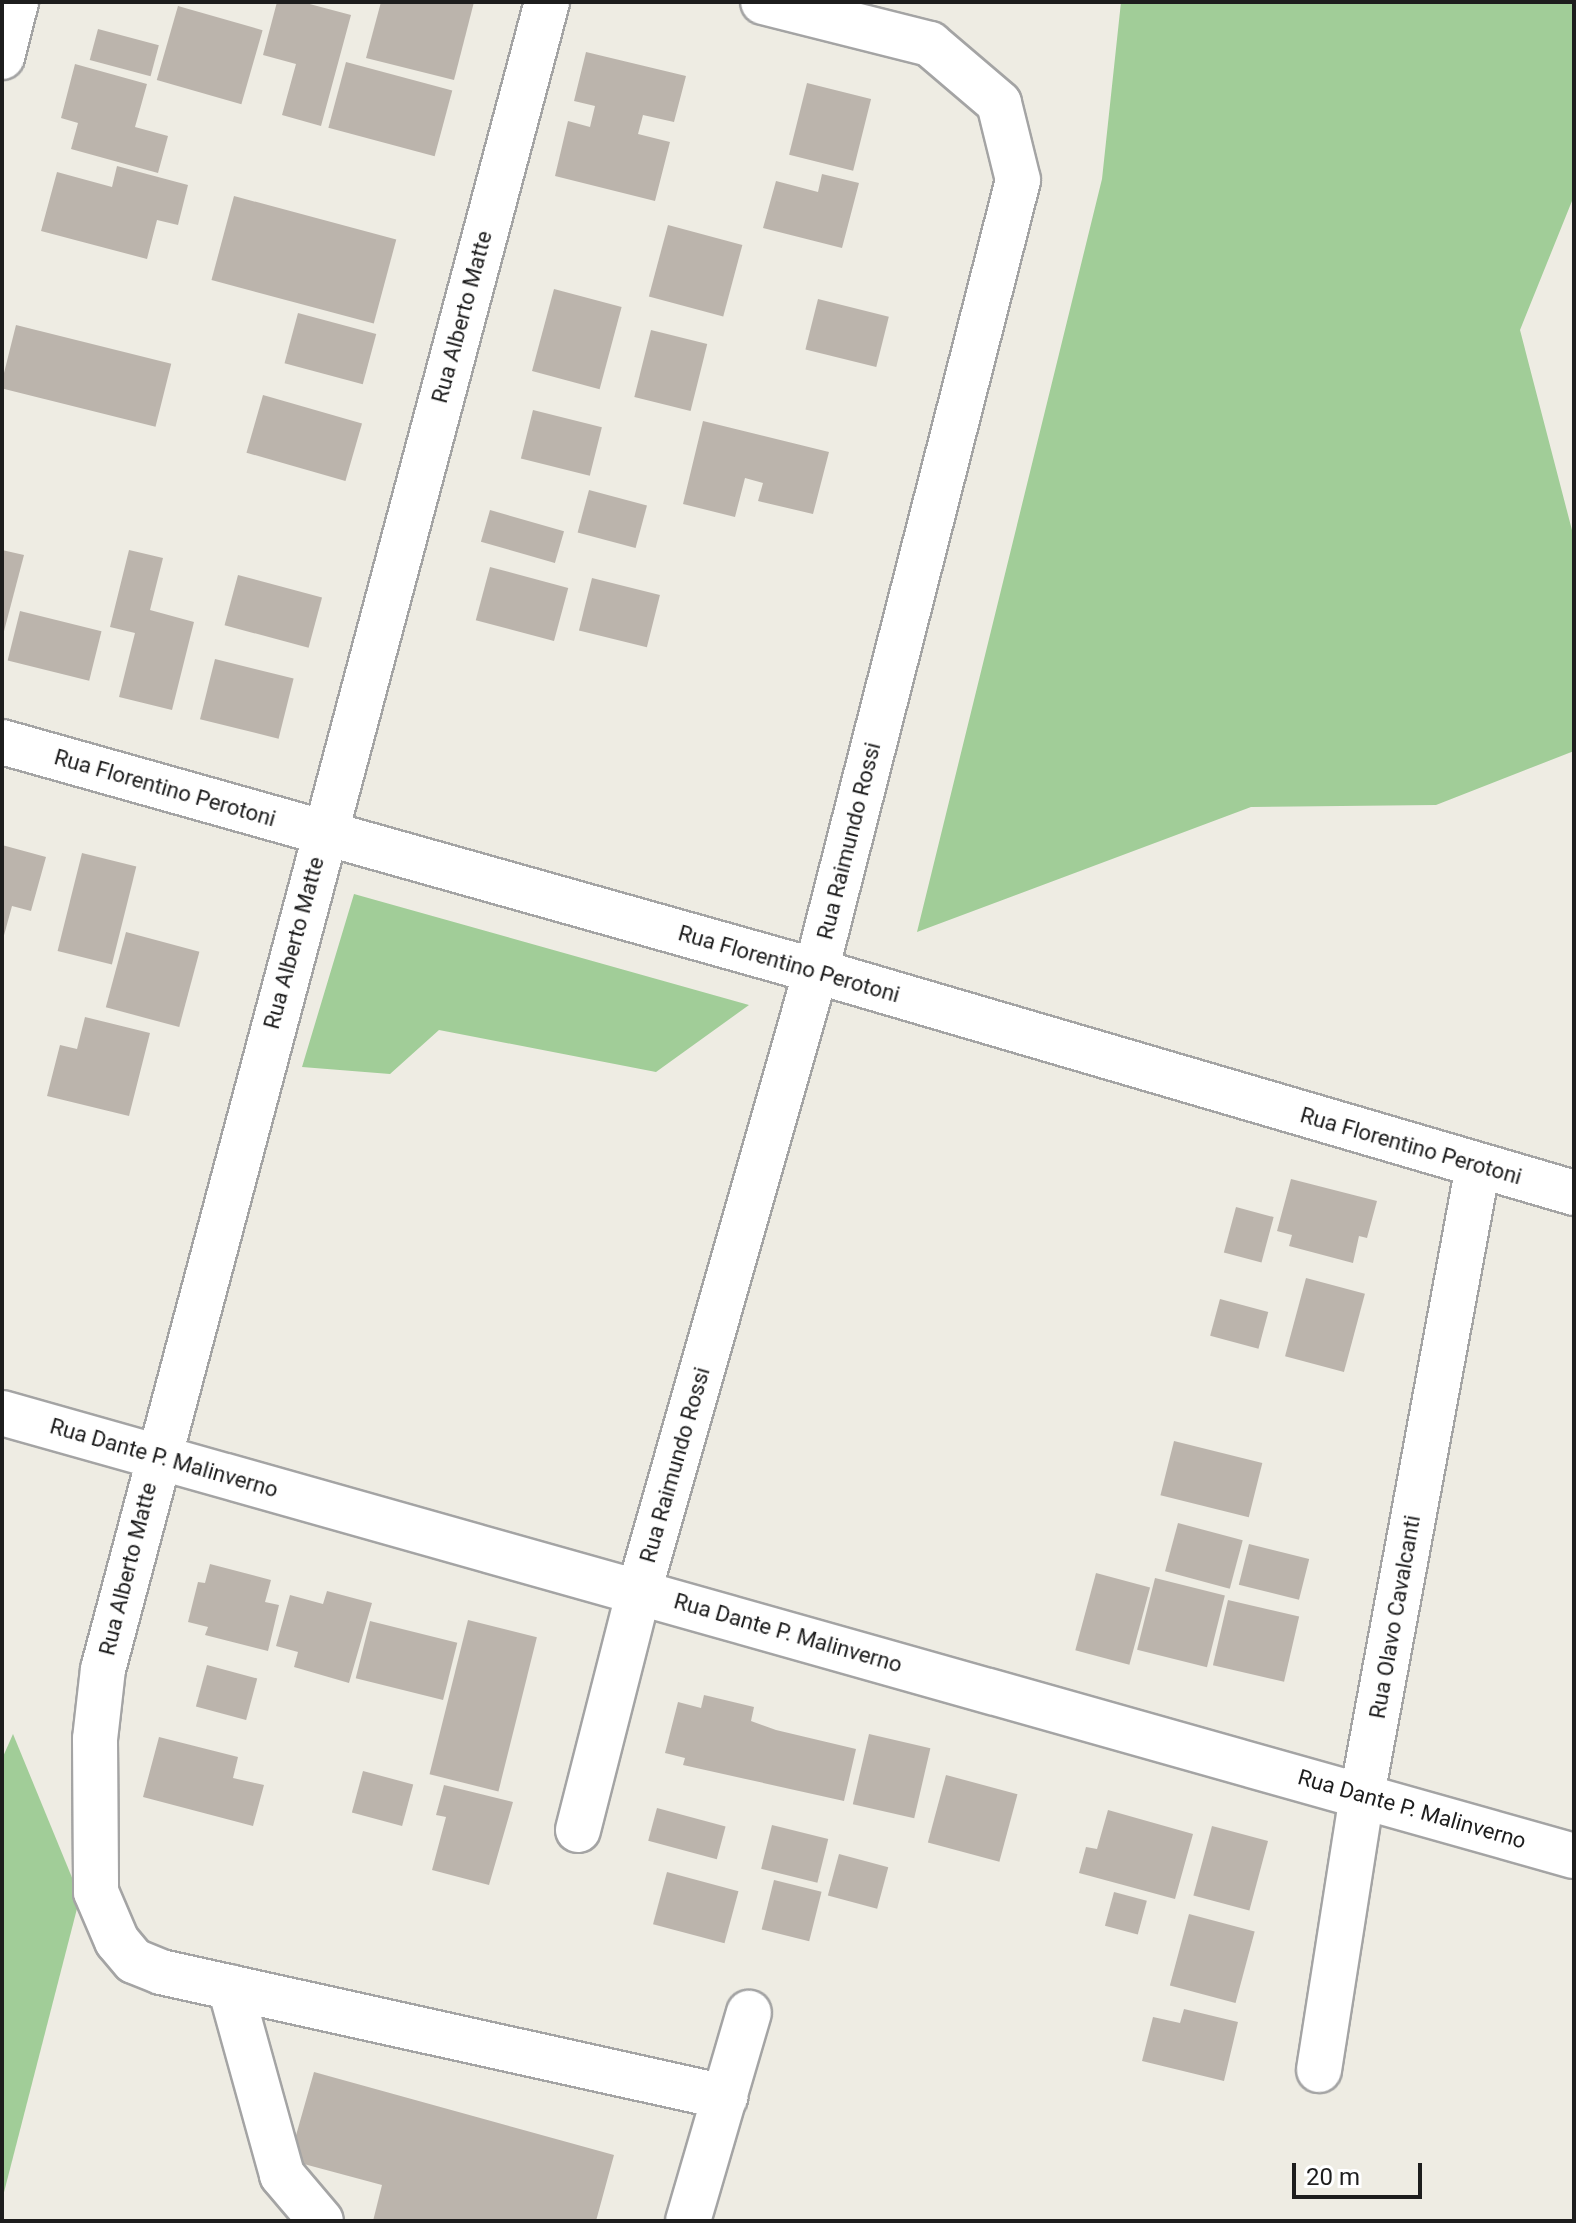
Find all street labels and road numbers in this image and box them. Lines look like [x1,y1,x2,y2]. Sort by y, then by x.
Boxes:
street label: Rua Alberto Matte [426,228,498,406]
street label: Rua Raimundo Rossi [812,740,886,942]
street label: Rua Florentino Perotoni [51,744,279,832]
street label: Rua Alberto Matte [258,854,330,1032]
street label: Rua Florentino Perotoni [675,920,903,1008]
street label: Rua Florentino Perotoni [1297,1102,1525,1190]
street label: Rua Raimundo Rossi [634,1364,716,1566]
street label: Rua Dante P. Malinverno [47,1413,281,1503]
street label: Rua Alberto Matte [94,1480,162,1658]
street label: Rua Olavo Cavalcanti [1364,1513,1426,1721]
street label: Rua Dante P. Malinverno [671,1588,905,1678]
street label: Rua Dante P. Malinverno [1295,1764,1529,1854]

